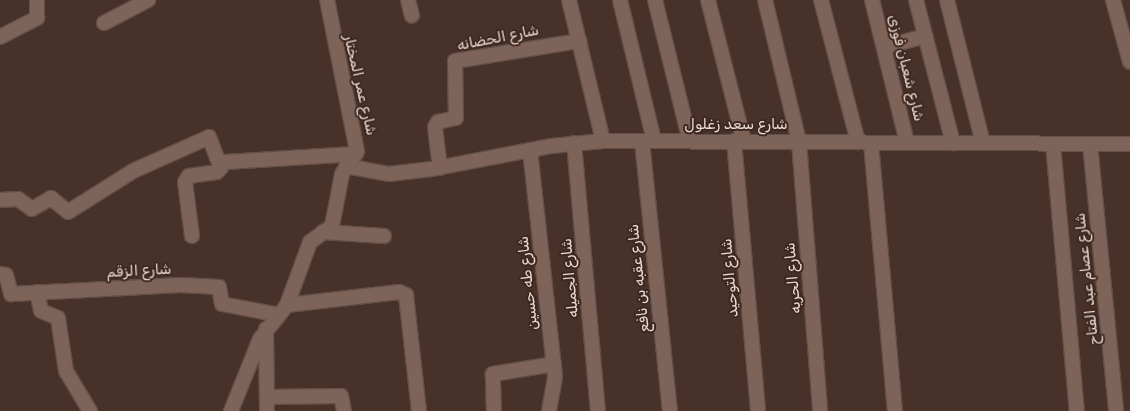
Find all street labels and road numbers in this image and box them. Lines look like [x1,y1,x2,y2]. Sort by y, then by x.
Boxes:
street label: شارع شعبان فوزى [884,13,928,123]
street label: شارع الحضانه [456,21,540,55]
street label: شارع عمر المختار [340,33,380,137]
street label: شارع سعد زغلول [684,116,788,134]
street label: شارع عصام عبد الفتاح [1071,212,1103,346]
street label: شارع عقبه بن نافع [624,223,654,333]
street label: شارع طه حسين [514,235,542,331]
street label: شارع الجميله [558,238,582,318]
street label: شارع التوحيد [718,238,742,318]
street label: شارع الحريه [781,242,805,314]
street label: شارع الزقم [106,260,172,282]

